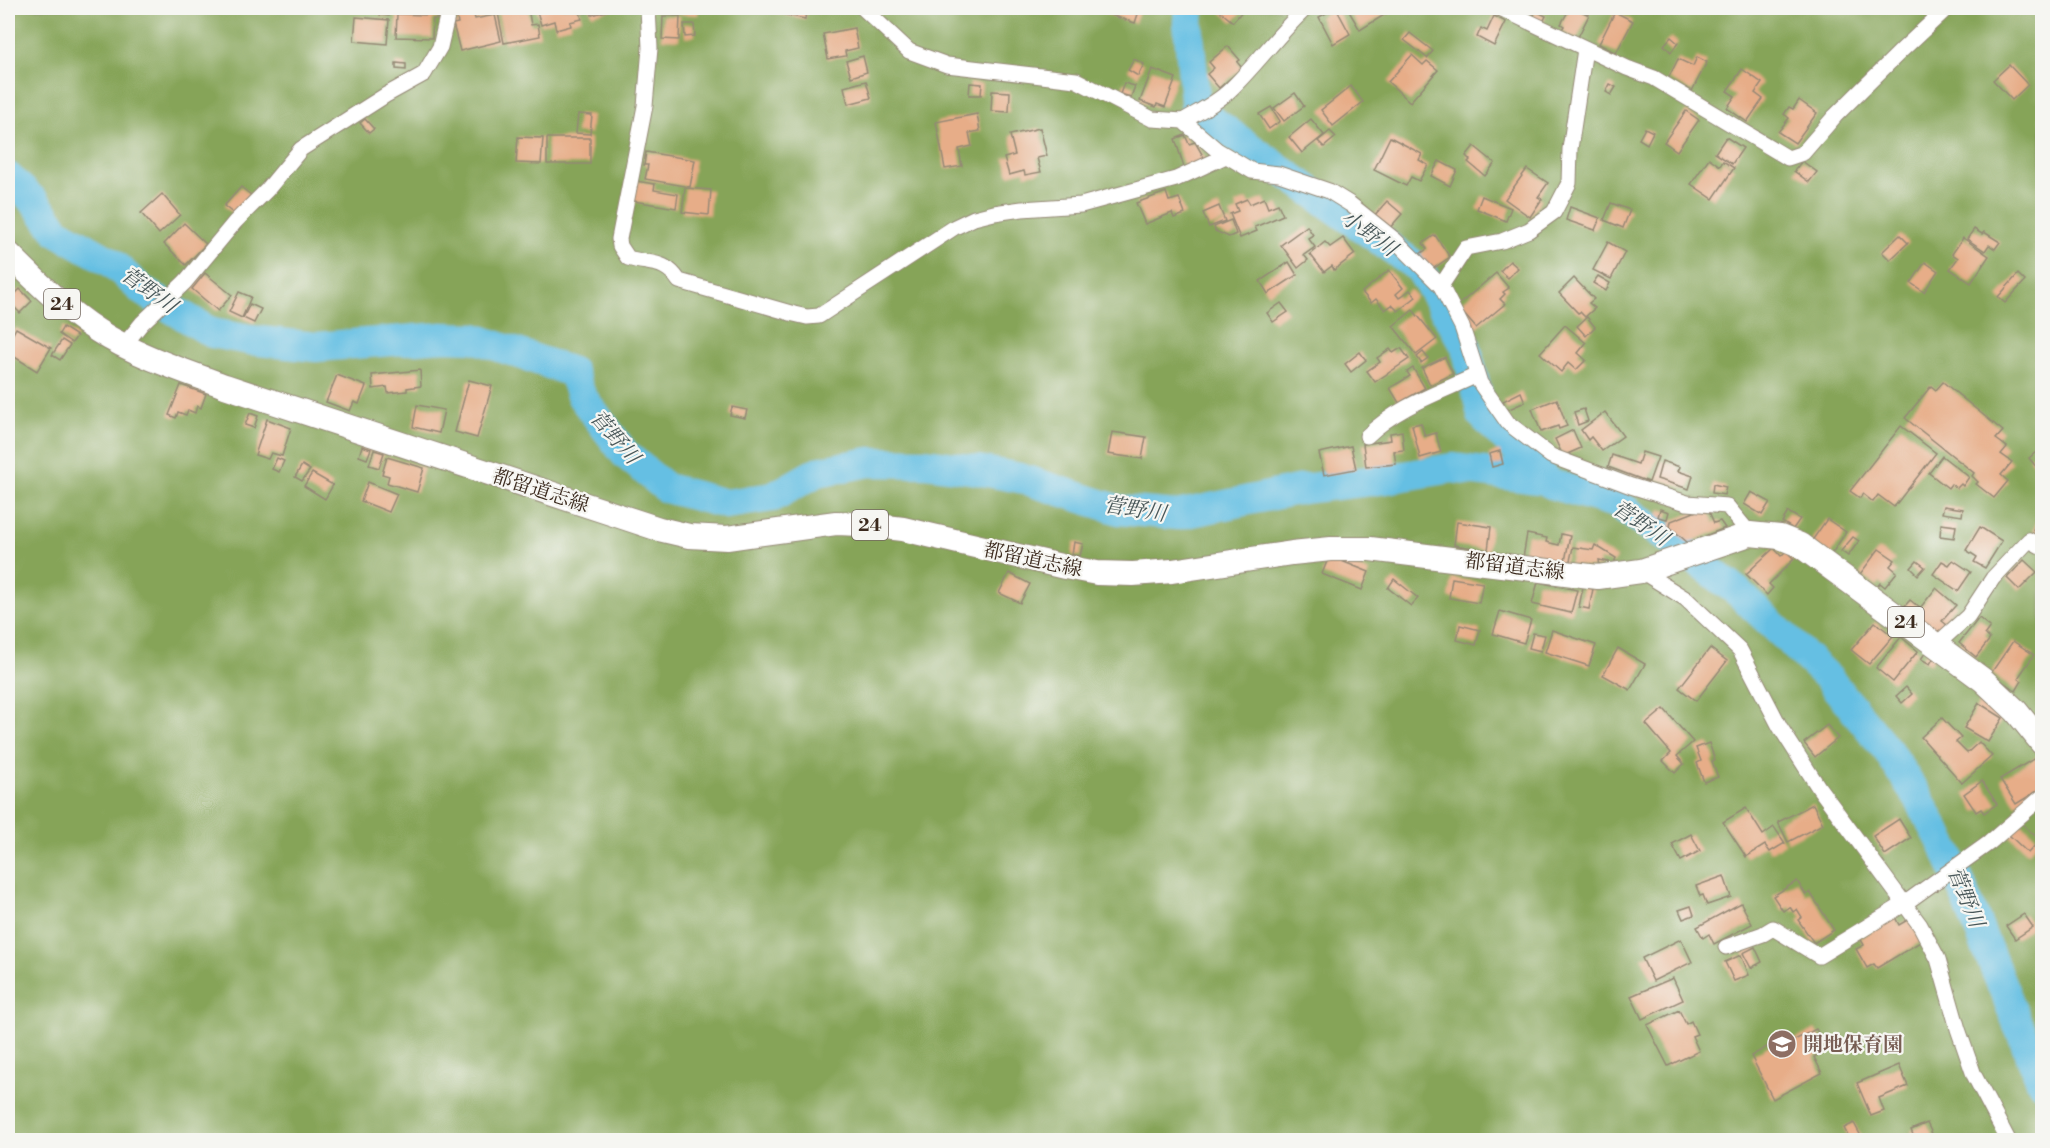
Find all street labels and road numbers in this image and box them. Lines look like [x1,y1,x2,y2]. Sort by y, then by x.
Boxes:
road number: 24 [44,289,80,319]
street label: 都留道志線 [489,464,592,519]
road number: 24 [852,510,888,540]
street label: 都留道志線 [981,538,1084,583]
street label: 都留道志線 [1464,549,1566,586]
road number: 24 [1888,607,1924,637]

